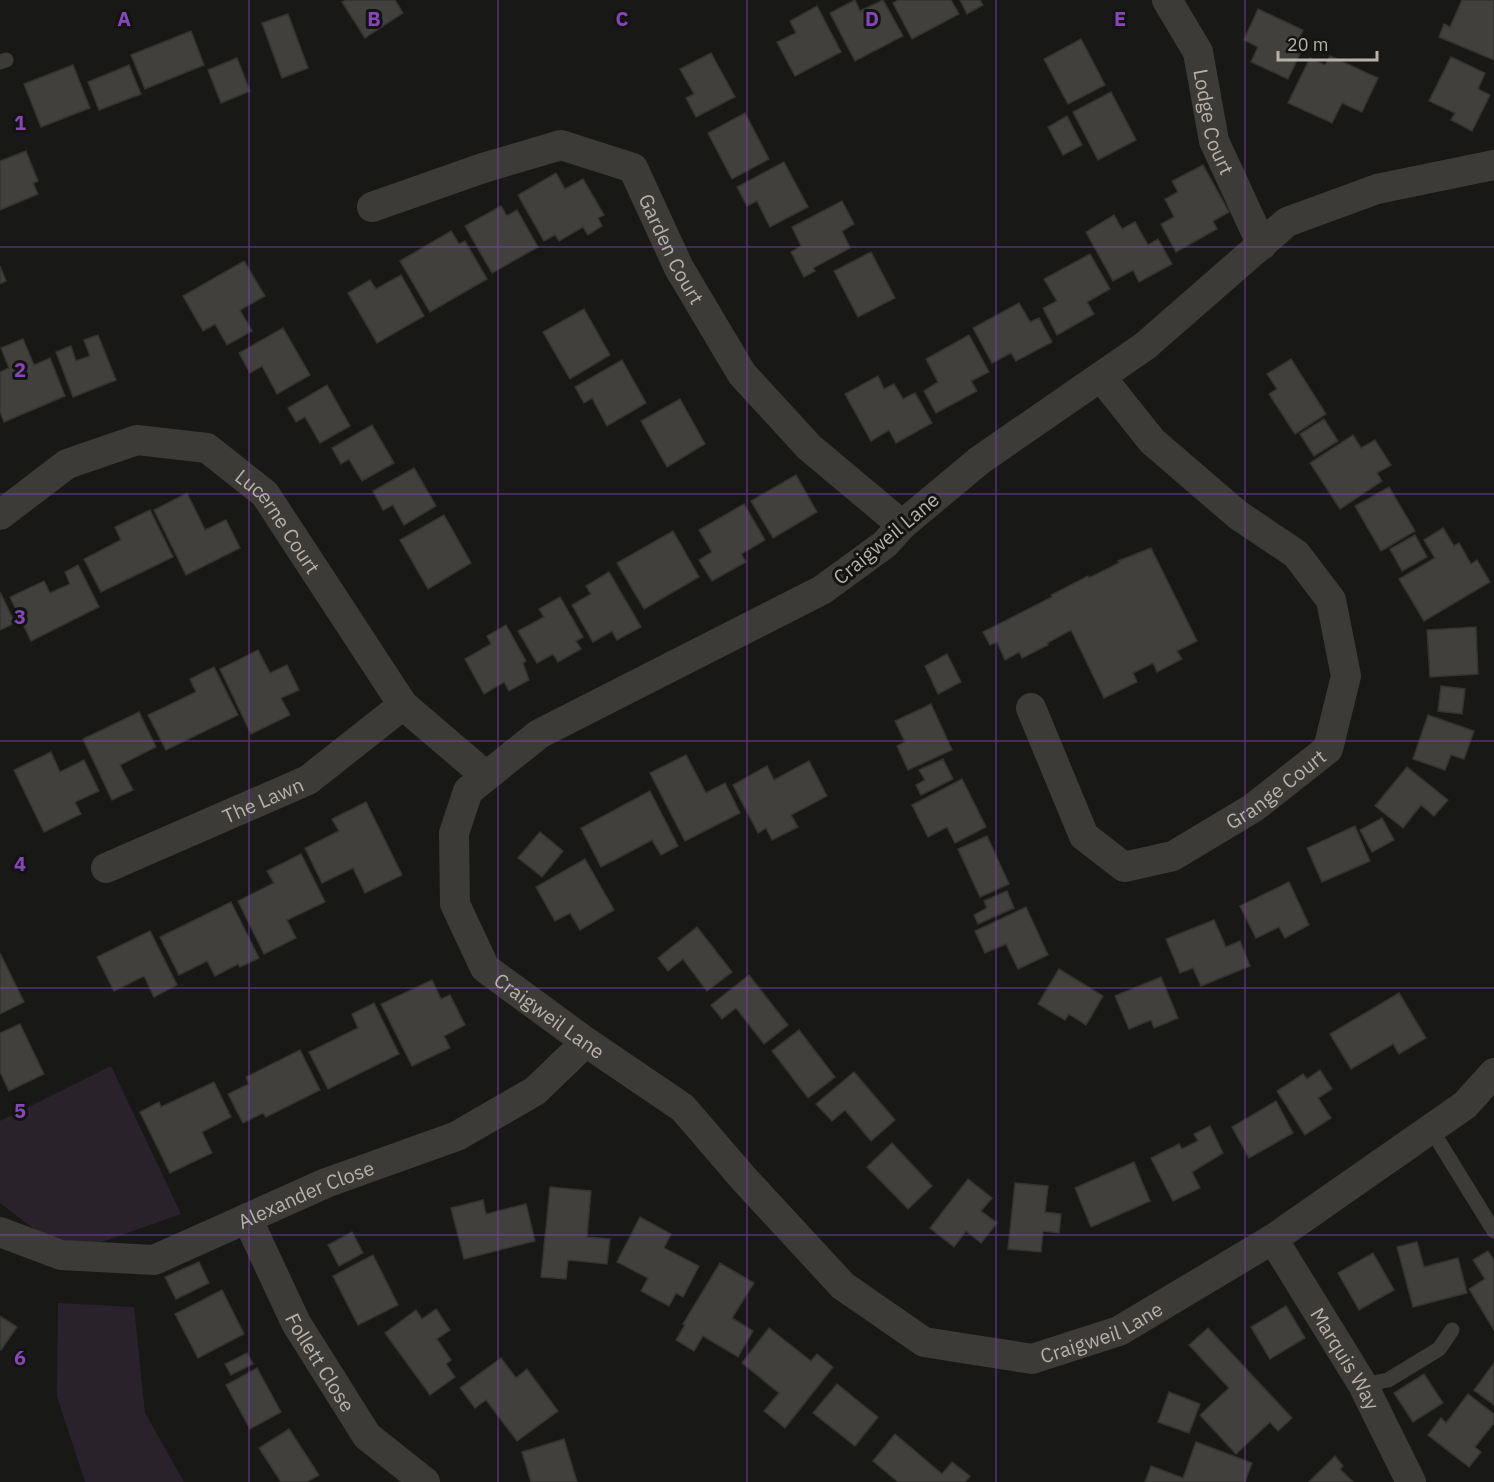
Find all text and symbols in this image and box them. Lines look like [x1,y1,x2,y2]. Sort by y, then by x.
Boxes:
text: A [117,5,131,32]
text: B [367,5,381,32]
text: C [615,5,629,32]
text: D [865,5,879,32]
text: E [1114,5,1126,32]
scale bar [1278,24,1377,62]
text: 20 m [1287,33,1329,56]
street label: Lodge Court [1188,67,1241,179]
text: 1 [14,109,26,136]
street label: Garden Court [633,189,711,309]
text: 2 [14,356,26,383]
street label: Lucerne Court [230,462,327,579]
street label: Craigweil Lane [827,486,945,590]
text: 3 [14,603,26,630]
street label: Grange Court [1220,743,1331,835]
street label: The Lawn [218,770,308,829]
text: 4 [14,850,26,877]
street label: Craigweil Lane [489,966,610,1064]
text: 5 [14,1097,26,1124]
street label: Alexander Close [233,1153,378,1234]
street label: Craigweil Lane [1037,1295,1167,1369]
street label: Marquis Way [1305,1302,1387,1414]
street label: Follett Close [280,1308,362,1417]
text: 6 [14,1344,26,1371]

